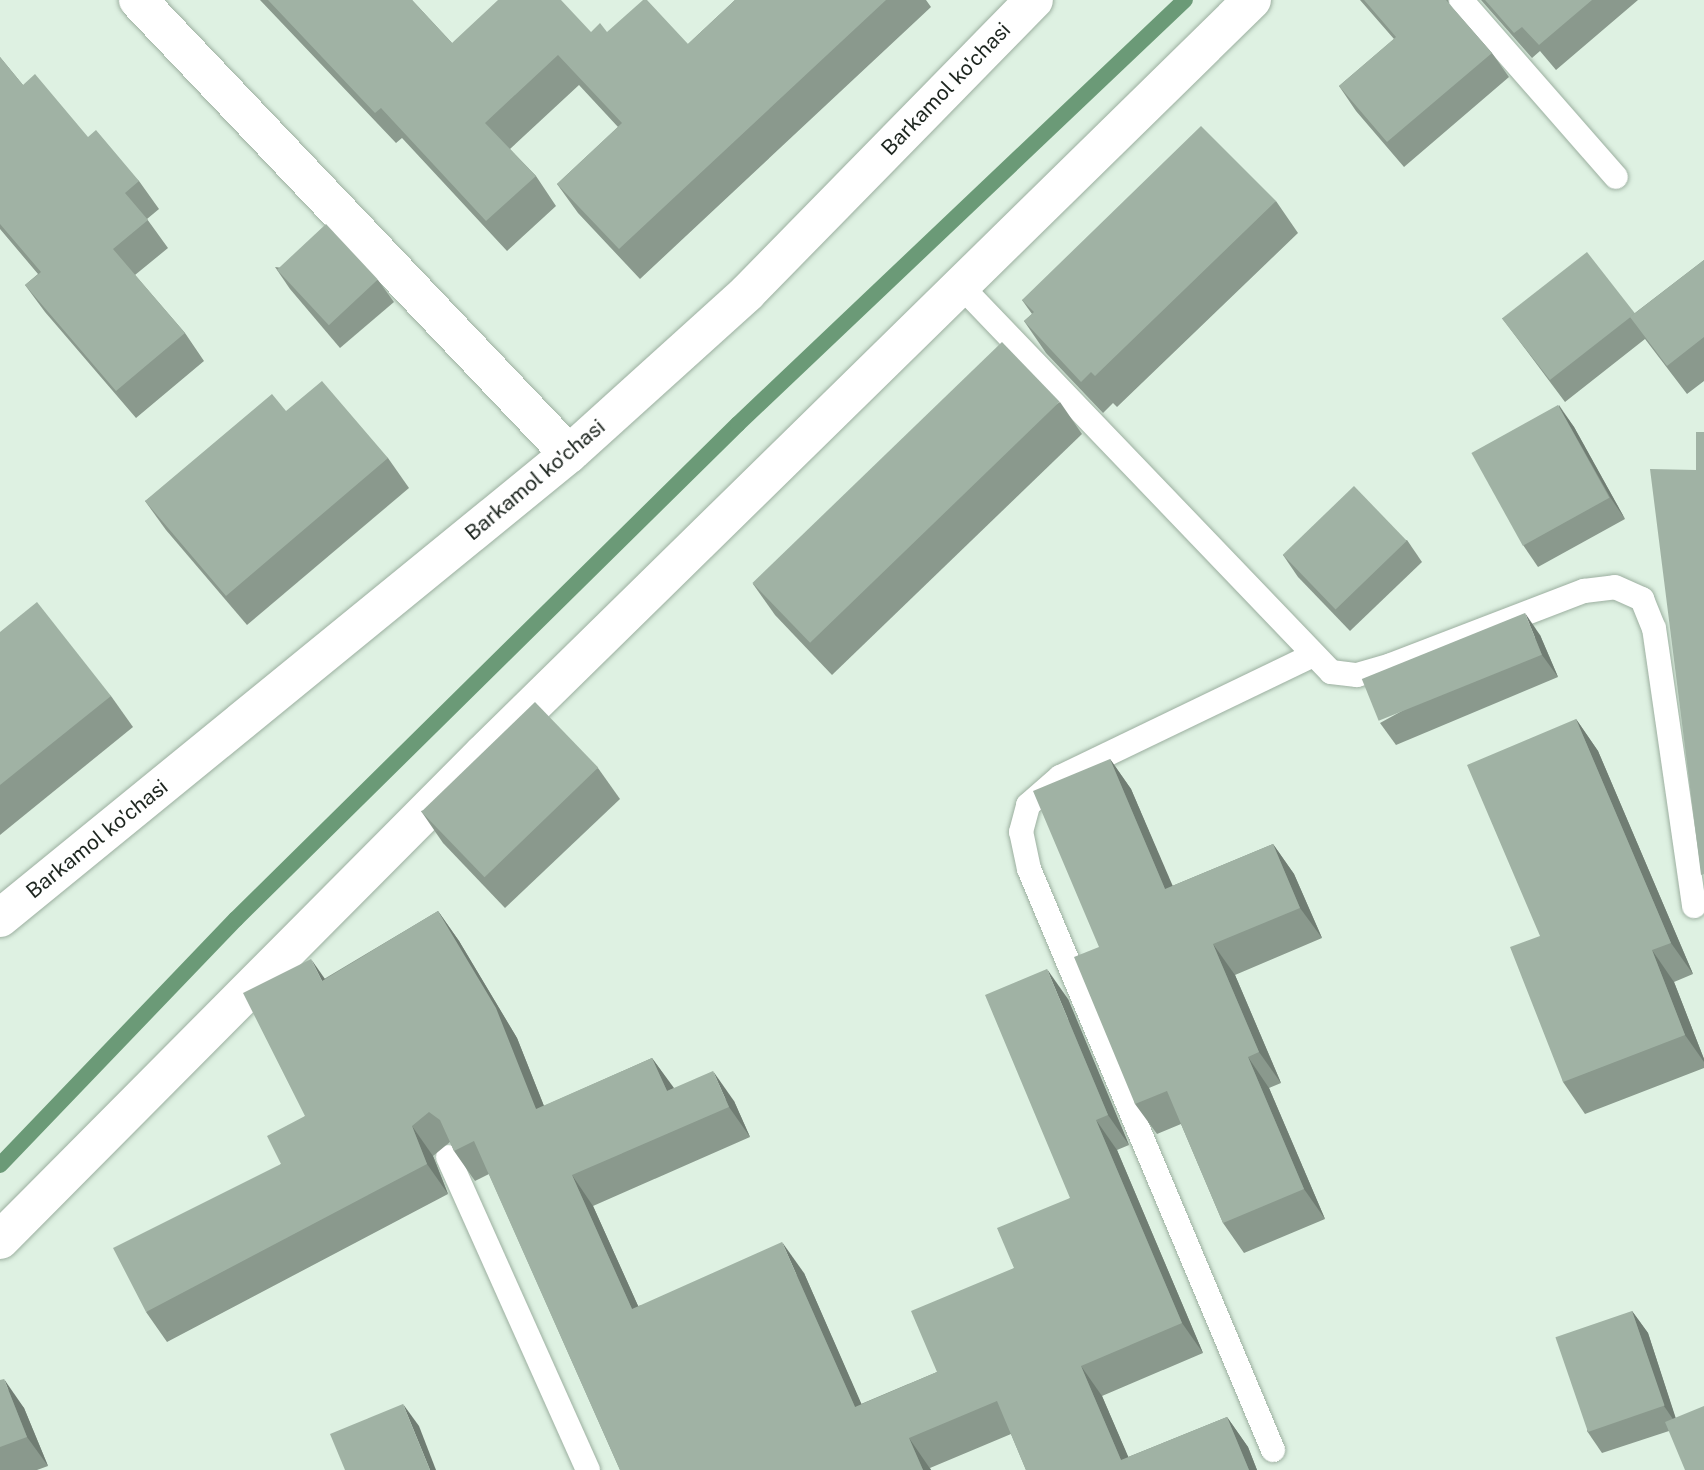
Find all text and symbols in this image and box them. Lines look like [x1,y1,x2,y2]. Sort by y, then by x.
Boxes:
street label: Barkamol ko'chasi [876,17,1016,161]
street label: Barkamol ko'chasi [460,414,610,546]
street label: Barkamol ko'chasi [21,774,173,904]

